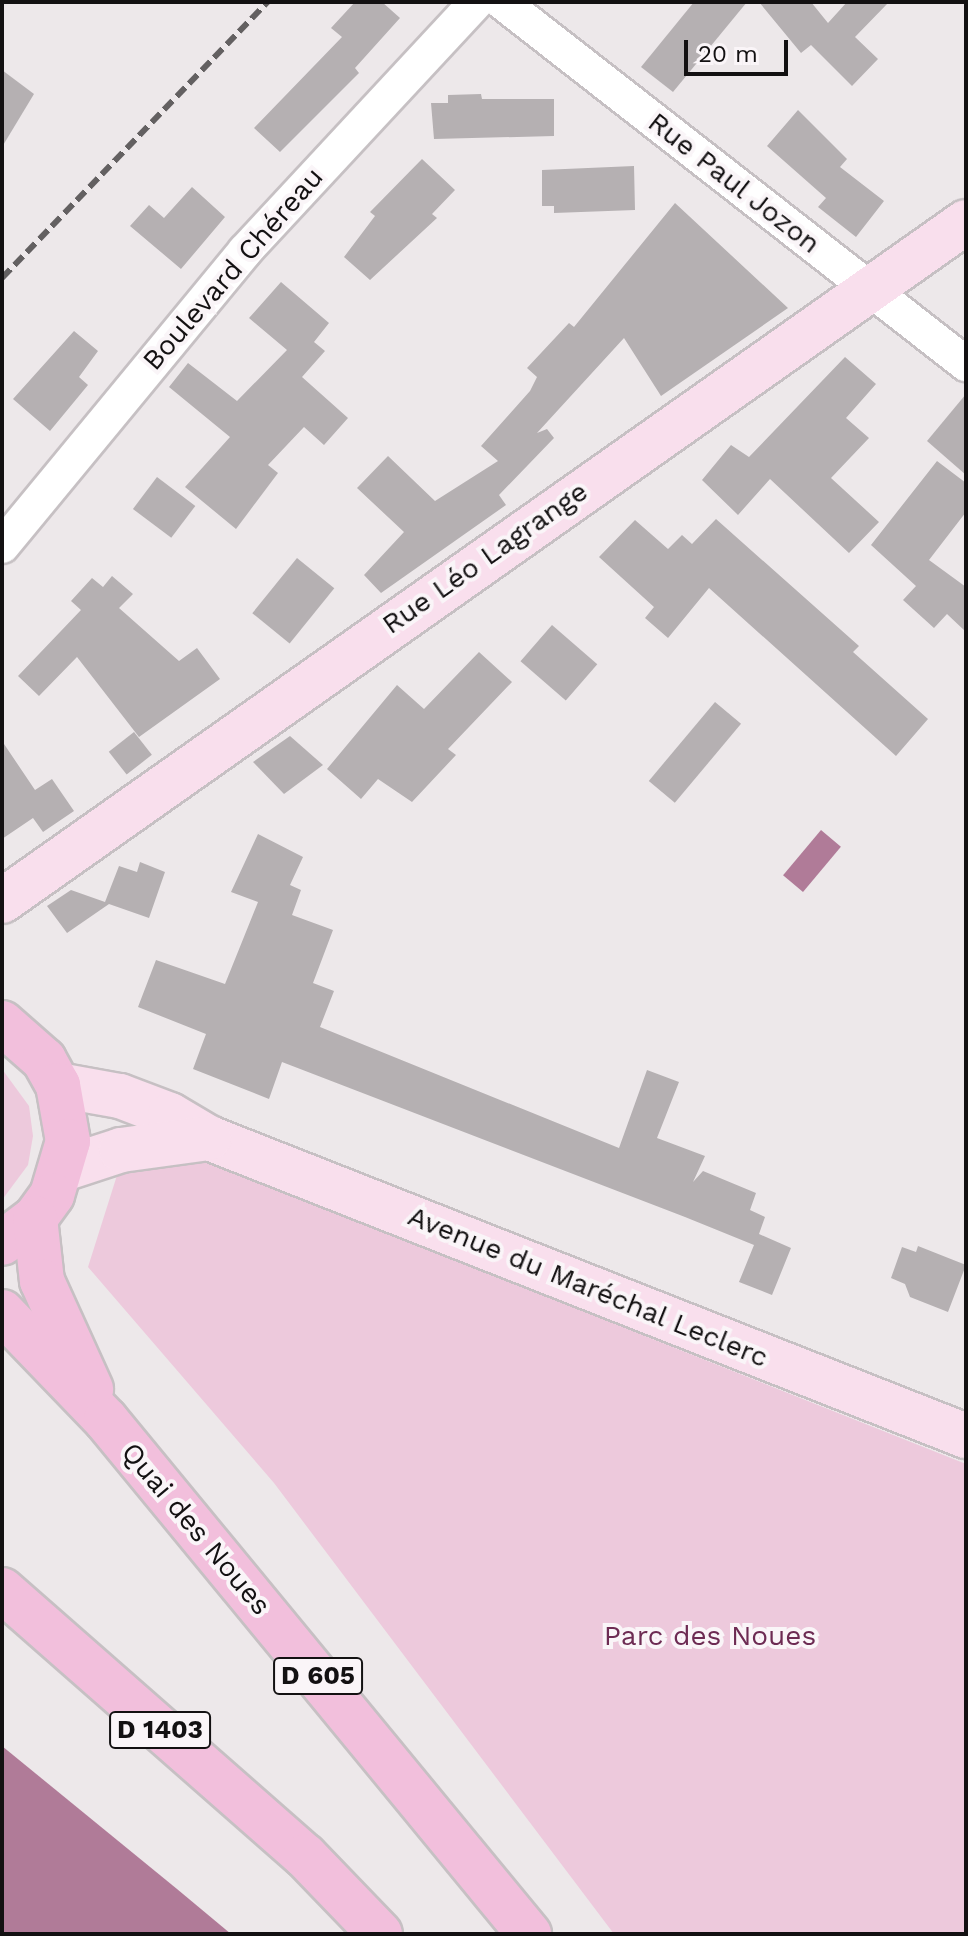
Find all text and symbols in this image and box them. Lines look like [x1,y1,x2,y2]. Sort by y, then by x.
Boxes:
scale bar [688,24,792,74]
text: 20 m [698,40,758,68]
street label: Rue Paul Jozon [641,105,827,261]
street label: Boulevard Chéreau [136,161,330,377]
street label: Rue Léo Lagrange [376,475,594,641]
street label: Avenue du Maréchal Leclerc [403,1199,773,1375]
street label: Quai des Noues [114,1436,278,1622]
park label: Parc des Noues [604,1619,816,1653]
road number: D 605 [272,1654,364,1698]
road number: D 1403 [108,1708,212,1752]

